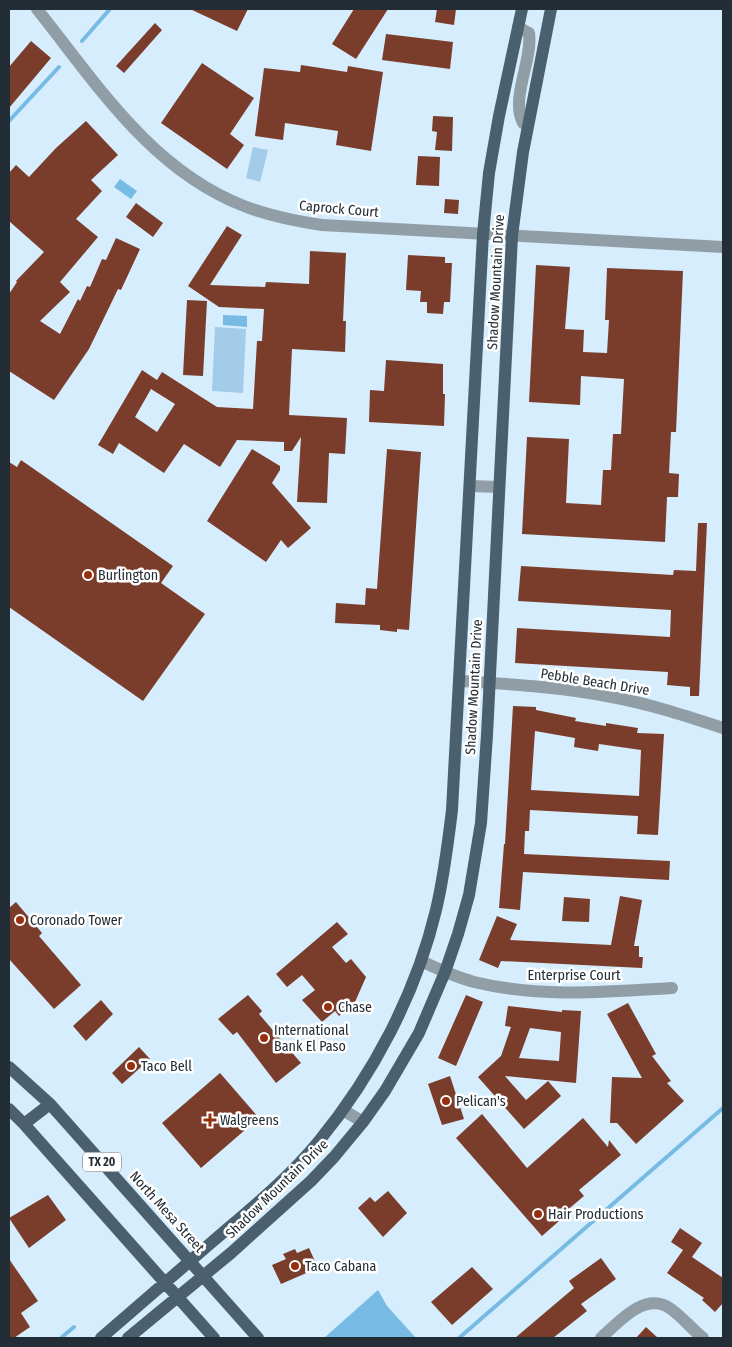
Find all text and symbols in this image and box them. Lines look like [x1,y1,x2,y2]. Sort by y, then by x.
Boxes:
street label: Caprock Court [298,197,380,221]
street label: Shadow Mountain Drive [484,214,508,350]
place label: Burlington [98,567,158,584]
marker: Burlington [82,569,94,581]
street label: Shadow Mountain Drive [462,619,486,755]
street label: Pebble Beach Drive [539,665,651,699]
place label: Coronado Tower [30,912,123,929]
marker: Coronado Tower [14,914,26,926]
street label: Enterprise Court [527,967,621,984]
place label: Chase [338,999,372,1016]
marker: Chase [322,1001,334,1013]
place label: International Bank El Paso [274,1022,349,1055]
marker: International Bank El Paso [258,1032,270,1044]
place label: Taco Bell [141,1058,192,1075]
marker: Taco Bell [125,1060,137,1072]
place label: Pelican's [456,1093,506,1110]
marker: Pelican's [440,1095,452,1107]
place label: Walgreens [220,1112,279,1129]
marker: Walgreens [204,1114,216,1126]
street label: Shadow Mountain Drive [222,1136,332,1242]
road number: TX 20 [83,1152,121,1172]
street label: North Mesa Street [126,1168,208,1256]
place label: Hair Productions [548,1206,644,1223]
marker: Hair Productions [532,1208,544,1220]
place label: Taco Cabana [305,1258,376,1275]
marker: Taco Cabana [289,1260,301,1272]

